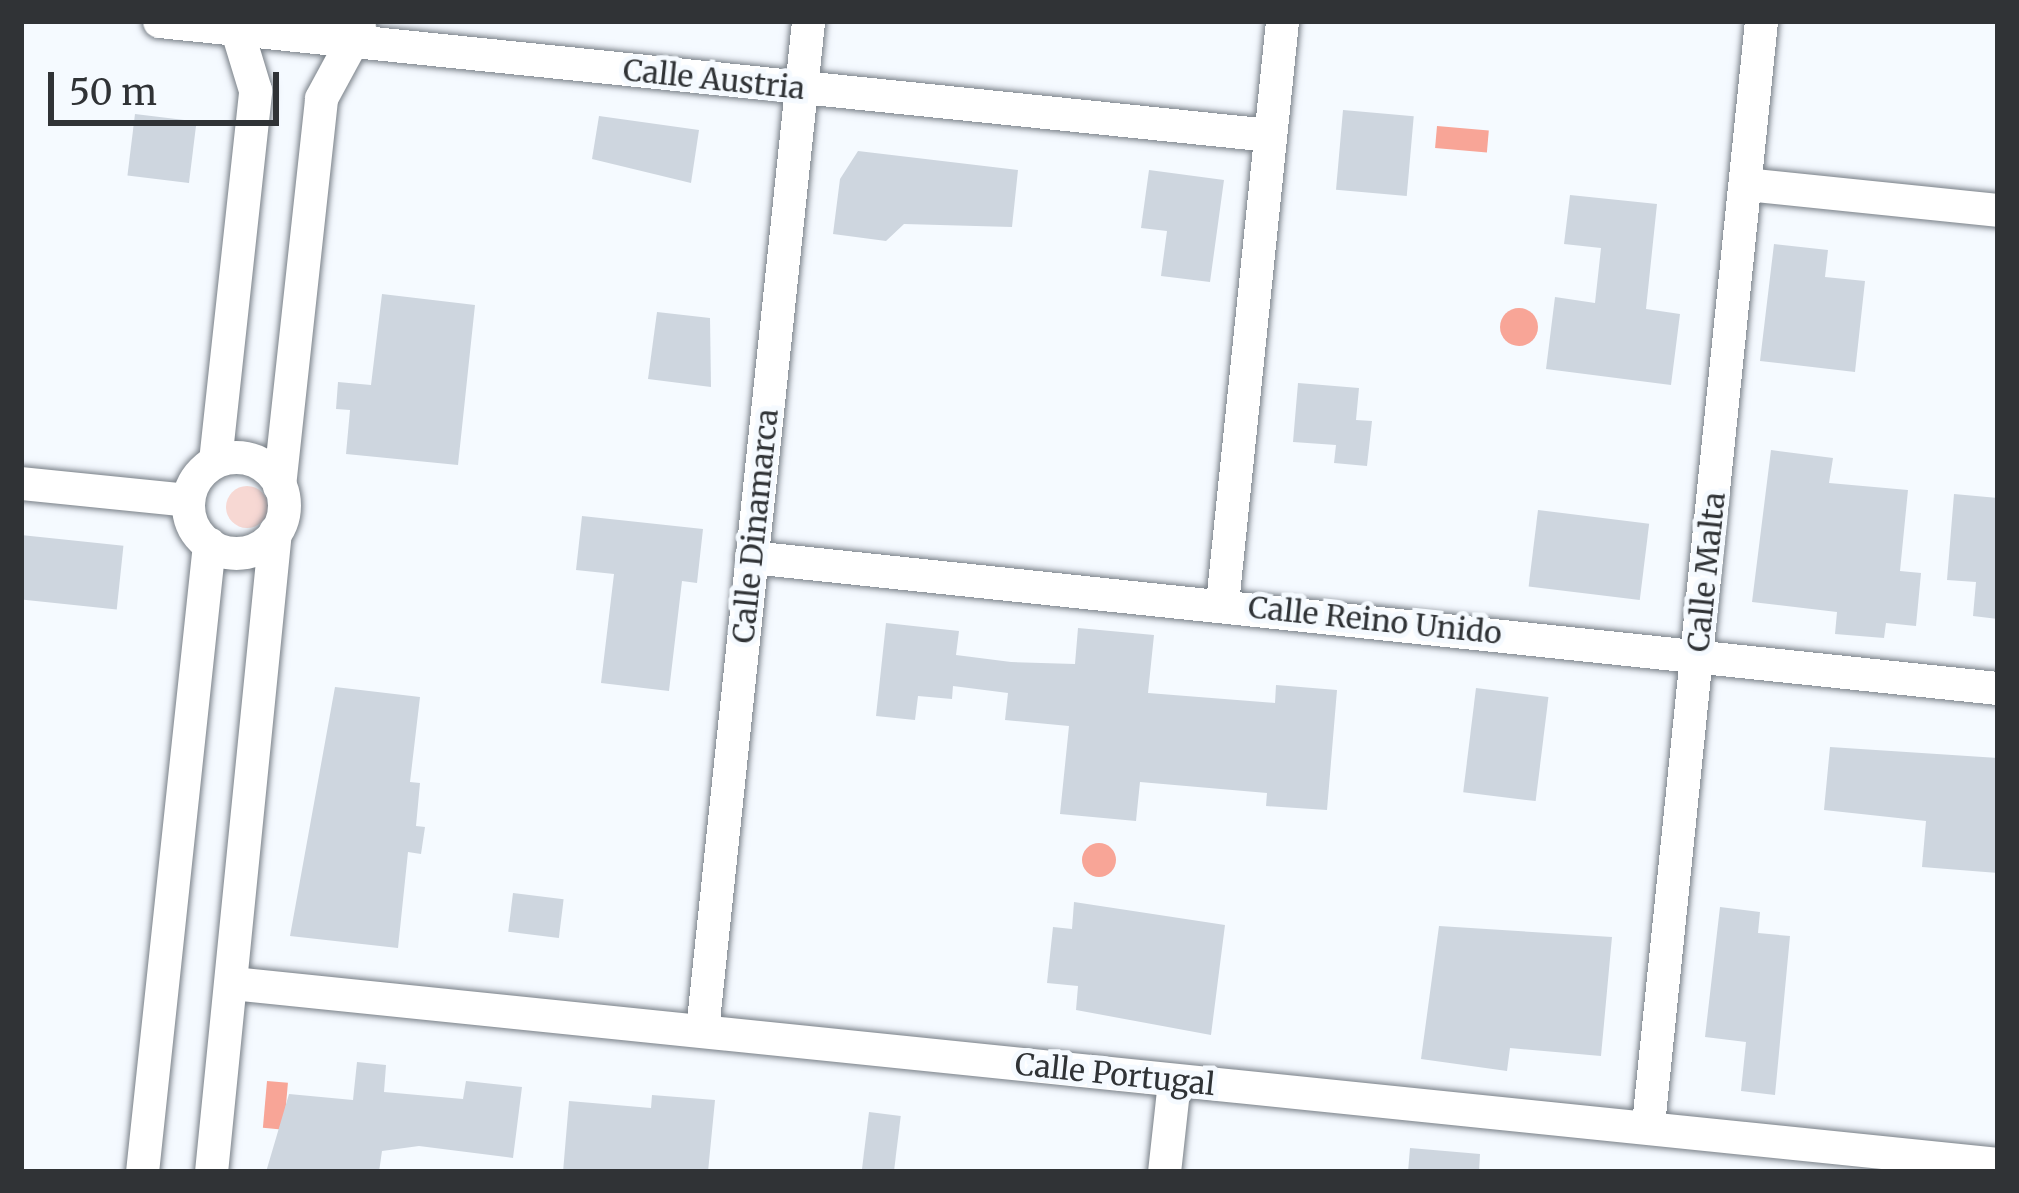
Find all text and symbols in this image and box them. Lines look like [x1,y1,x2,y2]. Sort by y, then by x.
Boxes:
scale bar [54,48,285,122]
street label: Calle Austria [621,52,807,106]
text: 50 m [69,70,157,115]
street label: Calle Dinamarca [725,407,785,645]
street label: Calle Malta [1680,490,1732,654]
street label: Calle Reino Unido [1246,589,1504,651]
street label: Calle Portugal [1013,1046,1217,1102]

